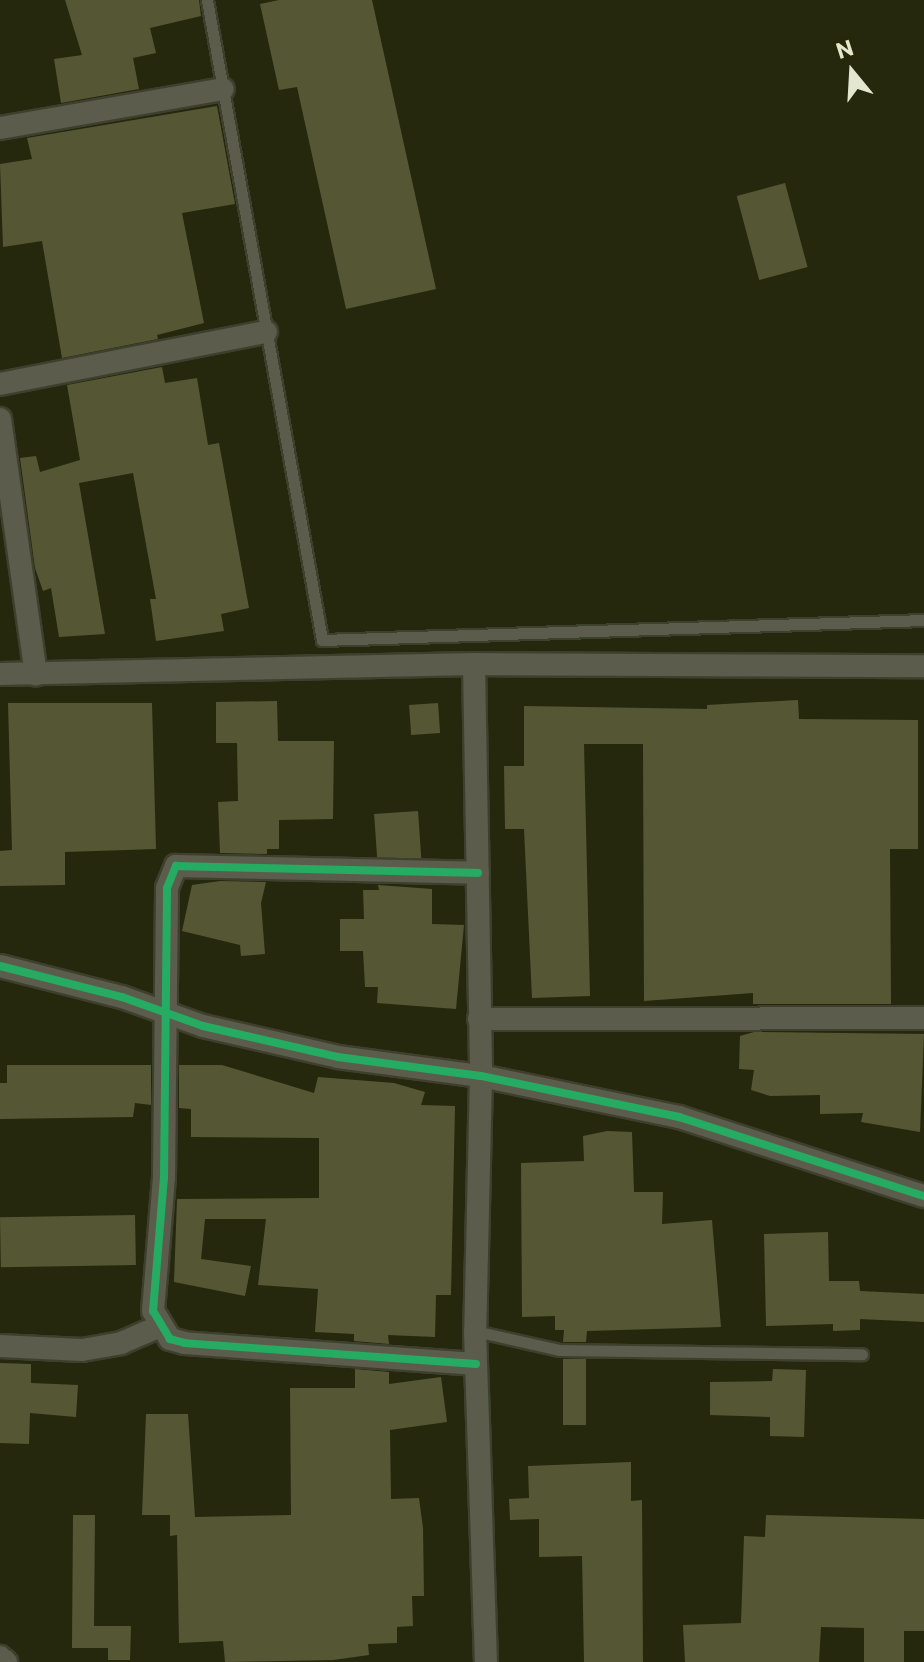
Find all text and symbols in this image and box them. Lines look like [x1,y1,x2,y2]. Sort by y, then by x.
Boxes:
north arrow [812,32,892,112]
text: N [832,33,856,64]

